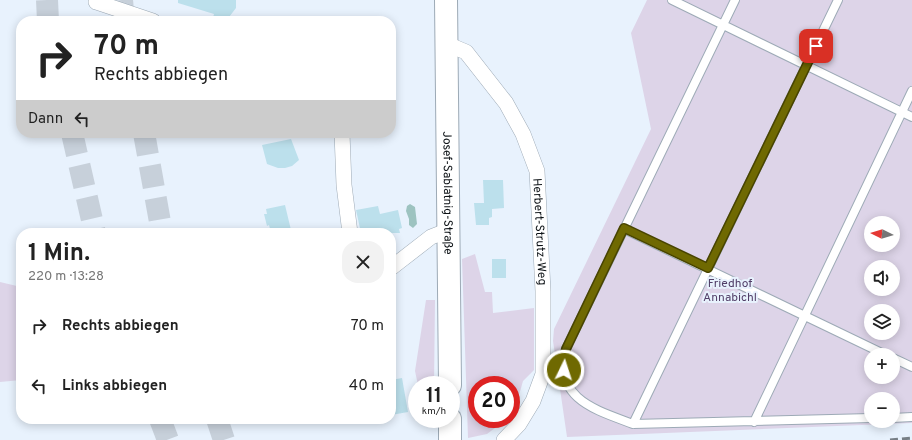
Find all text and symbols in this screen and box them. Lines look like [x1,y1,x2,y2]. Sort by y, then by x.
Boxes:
text: 70 m [94,29,159,65]
pin [799,29,833,63]
icon: right [28,32,80,84]
icon: arrive [805,35,827,57]
text: Rechts abbiegen [94,64,228,87]
icon: left [71,108,93,130]
text: Dann [28,110,63,129]
street label: Josef-Sablatnig-Straße [438,131,456,255]
street label: Herbert-Strutz-Weg [528,178,550,286]
north arrow [864,216,900,252]
map controls [864,216,900,428]
text: 1 Min. [28,239,90,269]
button: close [342,241,384,283]
button: sound [864,260,900,296]
text: 220 m · 13:28 [28,269,104,285]
park label: Friedhof Annabichl [703,276,757,306]
button: layers [864,304,900,340]
icon: right [28,315,50,337]
text: Rechts abbiegen [62,317,179,336]
text: 70 m [351,317,384,336]
button: + [864,348,900,384]
position arrow [543,349,585,391]
icon: left [28,375,50,397]
speed limit sign: 20 [468,376,520,428]
text: Links abbiegen [62,377,167,396]
text: 40 m [349,377,384,396]
text: 11 [426,384,442,410]
button: − [864,392,900,428]
text: km/h [422,405,446,418]

